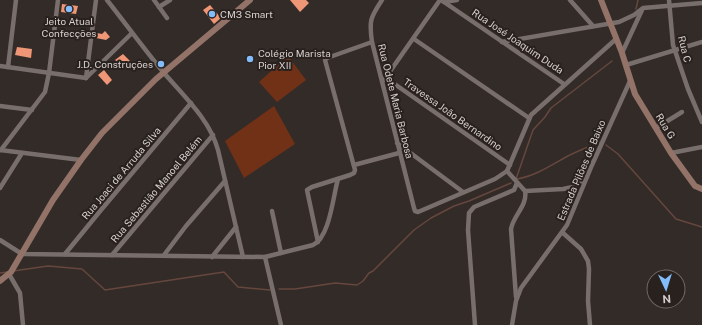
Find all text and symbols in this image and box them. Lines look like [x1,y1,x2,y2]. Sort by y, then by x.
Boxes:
marker: Jeito Atual Confecções [64,4,74,14]
street label: Rua José Joaquim Duda [470,6,566,76]
place label: CM3 Smart [220,8,273,20]
marker: CM3 Smart [207,9,217,19]
place label: Jeito Atual Confecções [42,15,96,39]
street label: Rua C [676,34,694,64]
street label: Rua Odete Maria Barbosa [376,42,416,160]
place label: Colégio Marista Pior XII [258,47,331,71]
marker: Colégio Marista Pior XII [245,54,255,64]
place label: J.D. Construções [77,58,153,70]
marker: J.D. Construções [156,59,166,69]
street label: Travessa João Bernardino [401,75,505,153]
street label: Rua G [654,111,678,141]
street label: Estrada Pilões de Baixo [554,118,608,222]
street label: Rua Joaci de Arruda Silva [79,124,163,222]
street label: Rua Sebastião Manoel Belém [108,133,204,245]
north arrow [646,269,686,309]
text: N [662,293,671,305]

